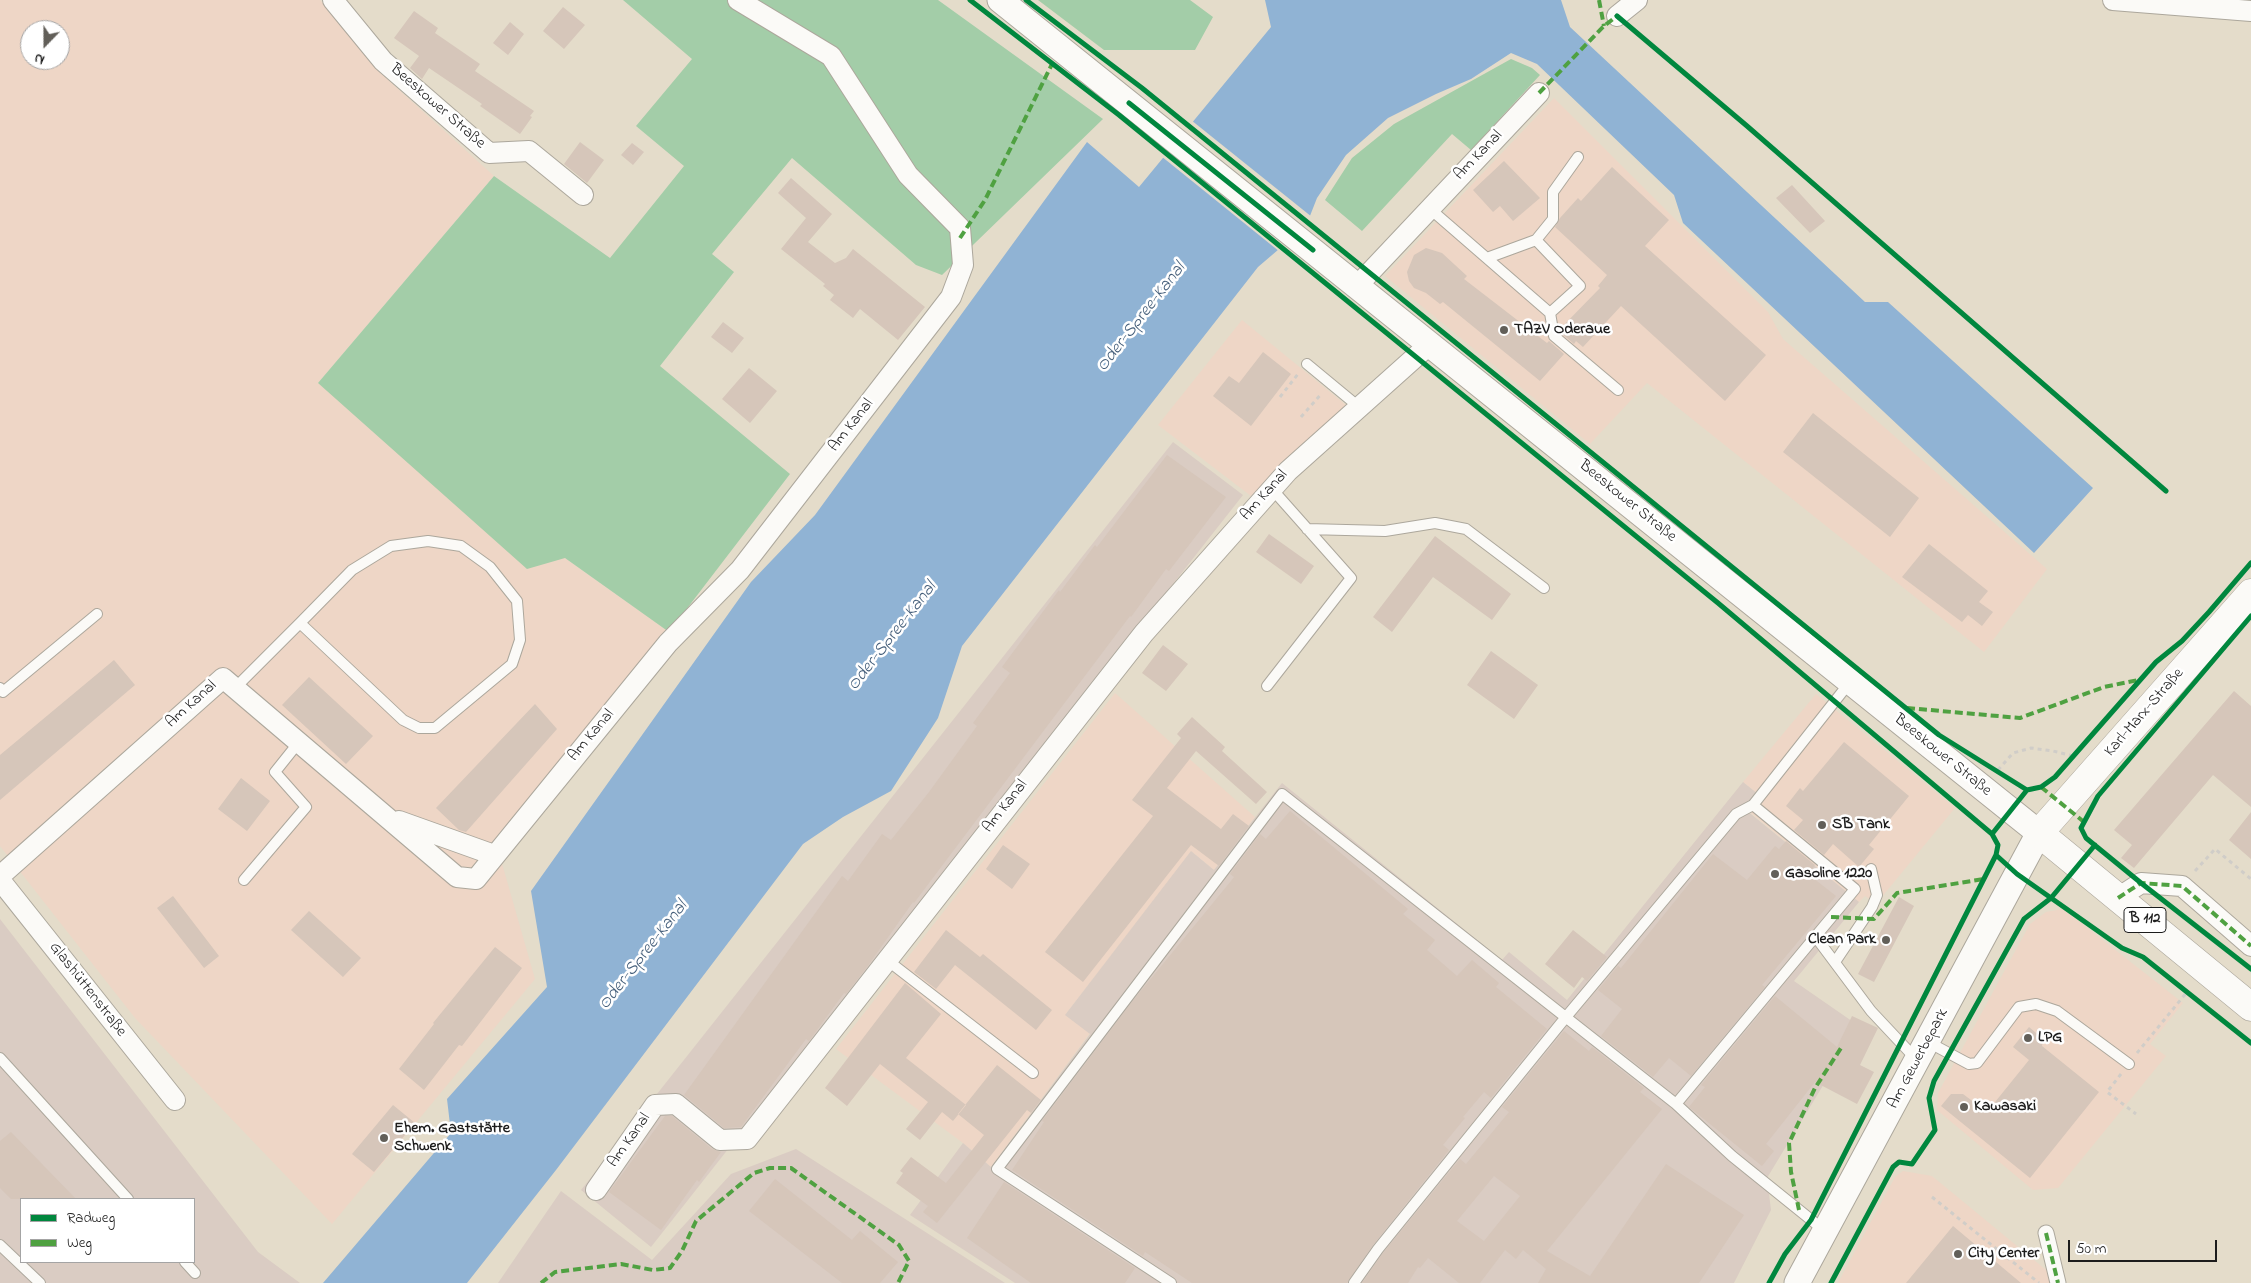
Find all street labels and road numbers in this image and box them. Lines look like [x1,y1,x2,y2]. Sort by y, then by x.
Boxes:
street label: Beeskower Straße [385,60,489,154]
street label: Am Kanal [1451,127,1507,185]
street label: Am Kanal [825,396,879,456]
street label: Beeskower Straße [1574,457,1680,547]
street label: Am Kanal [1237,467,1293,525]
street label: Karl-Marx-Straße [2101,665,2189,761]
street label: Am Kanal [163,677,221,733]
street label: Am Kanal [565,706,619,766]
street label: Beeskower Straße [1889,711,1995,801]
street label: Am Kanal [979,777,1033,837]
road number: B 112 [2124,908,2166,932]
street label: Glashüttenstraße [44,939,130,1041]
street label: Am Gewerbepark [1884,1005,1954,1113]
street label: Am Kanal [604,1110,656,1172]

